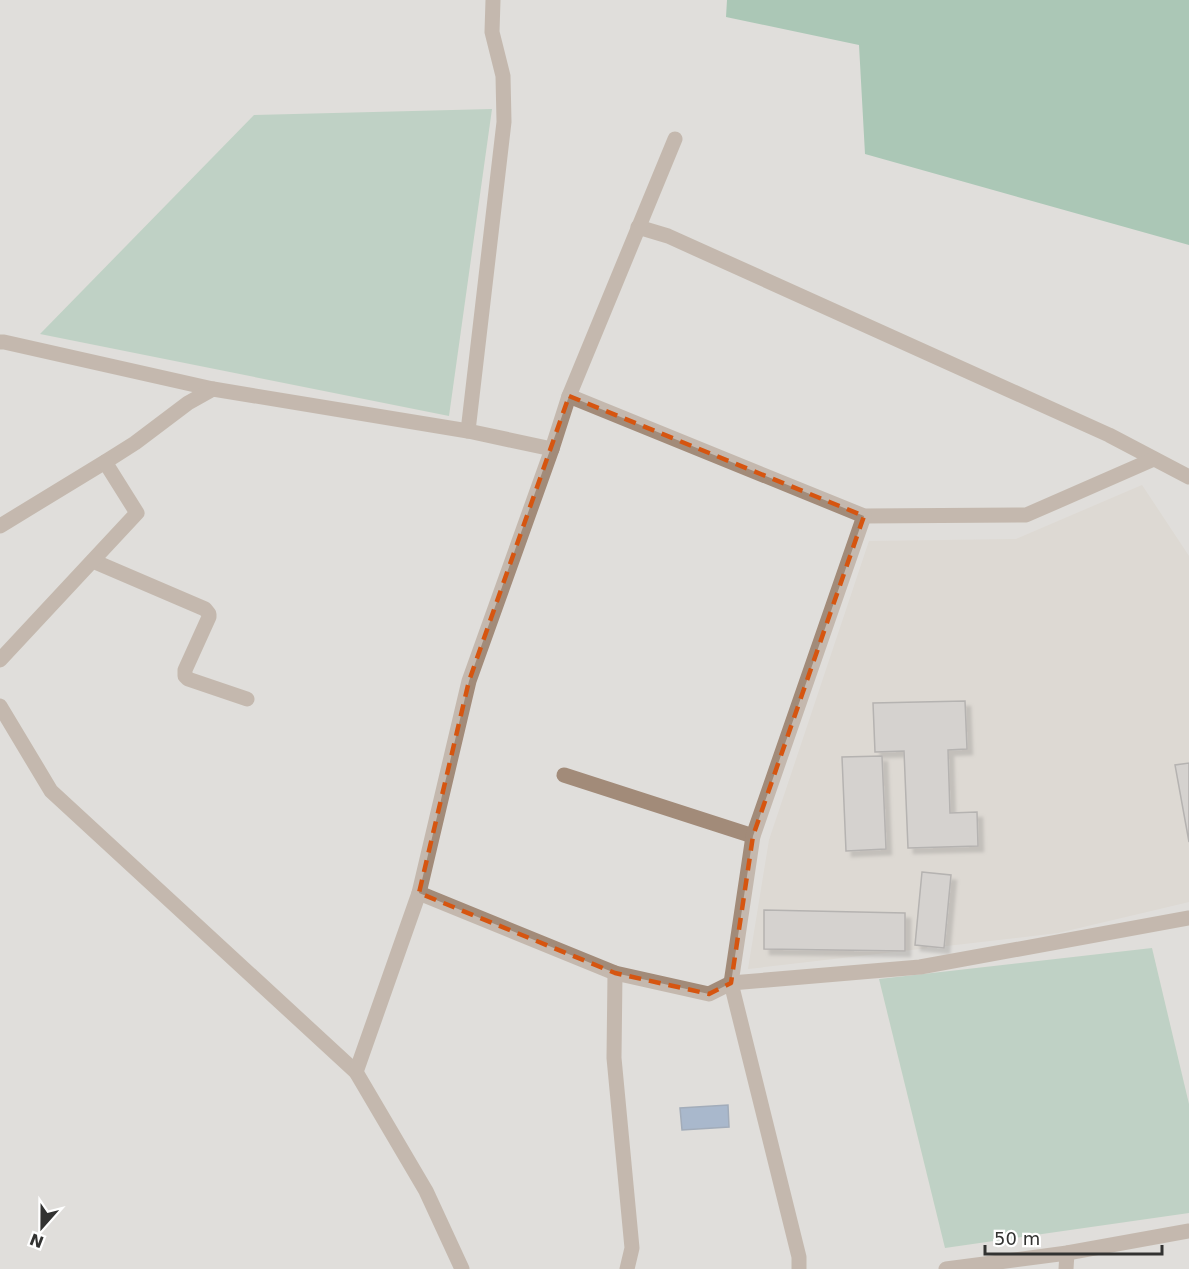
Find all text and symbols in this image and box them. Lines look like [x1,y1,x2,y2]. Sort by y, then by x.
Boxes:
north arrow [12,1197,72,1257]
scale bar [985,1218,1162,1256]
text: 50 m [994,1228,1040,1249]
text: N [27,1229,46,1252]

